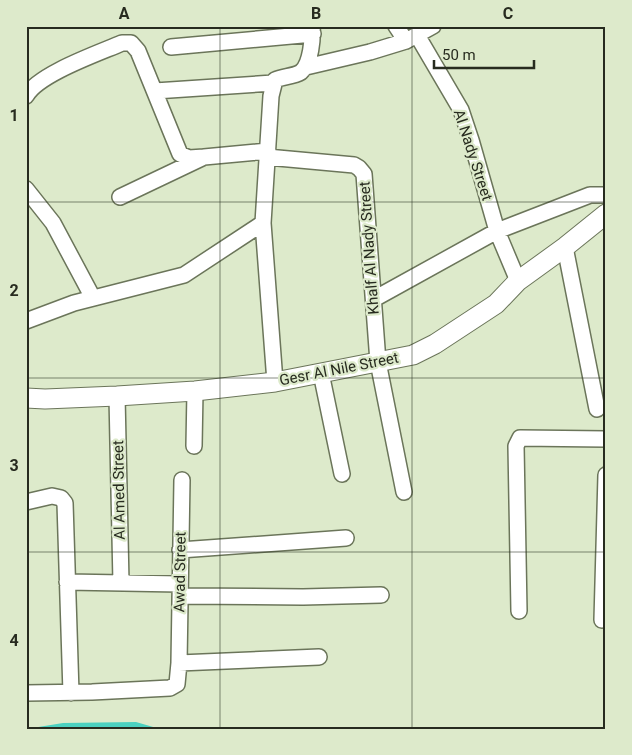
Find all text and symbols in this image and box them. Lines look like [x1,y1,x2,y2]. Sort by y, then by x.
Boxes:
text: A [119,4,130,23]
text: B [311,4,321,23]
text: C [503,4,513,23]
scale bar [434,38,534,70]
text: 50 m [442,46,476,64]
text: 1 [9,106,19,125]
street label: Al Nady Street [450,107,496,203]
street label: Khalf Al Nady Street [355,181,383,315]
text: 2 [9,281,19,300]
street label: Gesr Al Nile Street [278,349,400,389]
street label: Al Amed Street [109,440,129,540]
text: 3 [9,456,19,475]
street label: Awad Street [170,531,190,613]
text: 4 [9,631,19,650]

